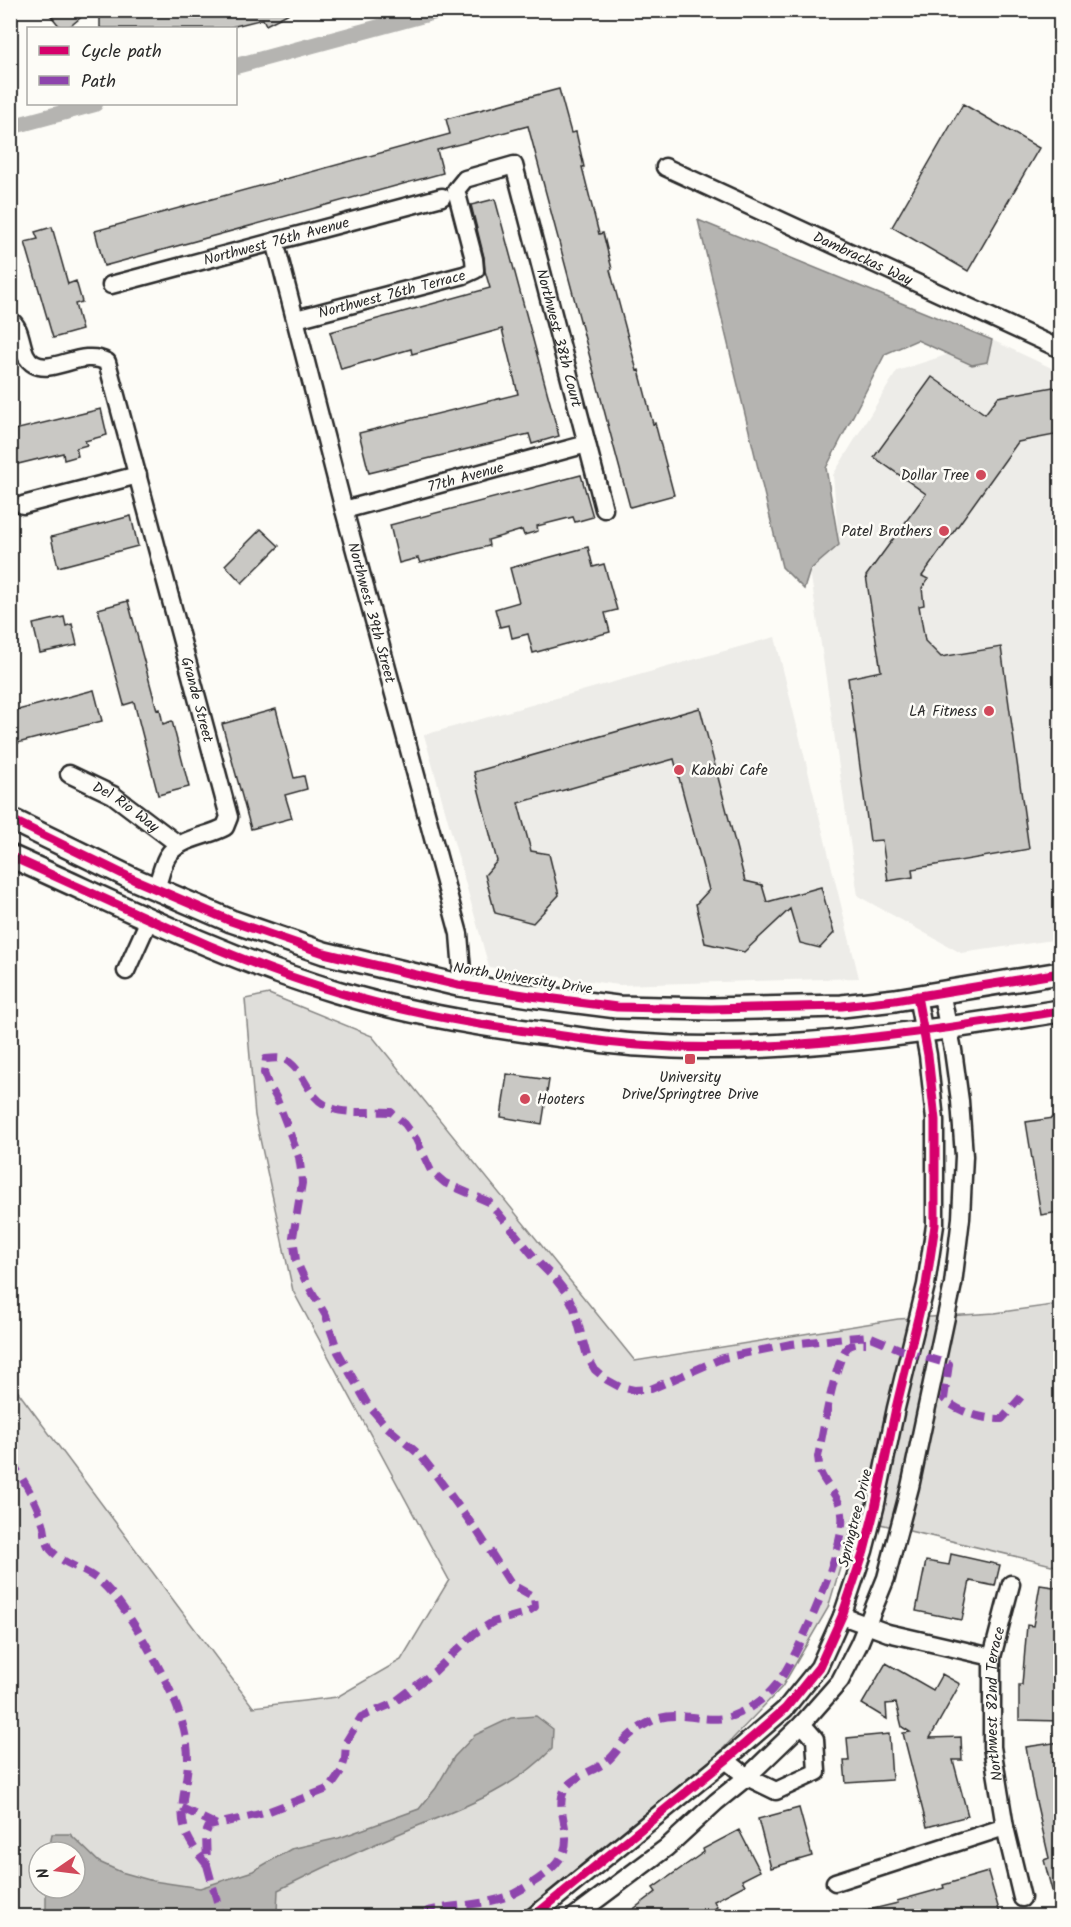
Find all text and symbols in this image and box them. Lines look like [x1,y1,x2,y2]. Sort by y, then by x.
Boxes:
legend [27,27,237,105]
text: Cycle path [81,38,162,67]
text: Path [81,68,116,97]
street label: Northwest 76th Avenue [201,211,352,273]
street label: Dambrackas Way [809,226,917,293]
street label: Northwest 76th Terrace [316,264,468,326]
street label: Northwest 38th Court [529,266,588,410]
street label: 77th Avenue [425,456,507,500]
place label: Dollar Tree [901,464,969,488]
marker: Dollar Tree [974,468,988,482]
place label: Patel Brothers [841,520,933,544]
marker: Patel Brothers [937,524,951,538]
street label: Northwest 39th Street [340,540,401,686]
street label: Grande Street [174,654,220,745]
place label: LA Fitness [909,700,978,724]
marker: LA Fitness [982,704,996,718]
place label: Kababi Cafe [691,759,768,783]
marker: Kababi Cafe [672,763,686,777]
street label: Del Rio Way [88,776,165,840]
street label: North University Drive [452,956,594,1002]
marker: University Drive/Springtree Drive [683,1052,697,1066]
place label: University Drive/Springtree Drive [622,1066,759,1107]
place label: Hooters [537,1088,585,1112]
marker: Hooters [518,1092,532,1106]
street label: Springtree Drive [832,1466,880,1570]
street label: Northwest 82nd Terrace [981,1624,1012,1783]
north arrow [27,1840,87,1900]
text: N [31,1865,57,1881]

